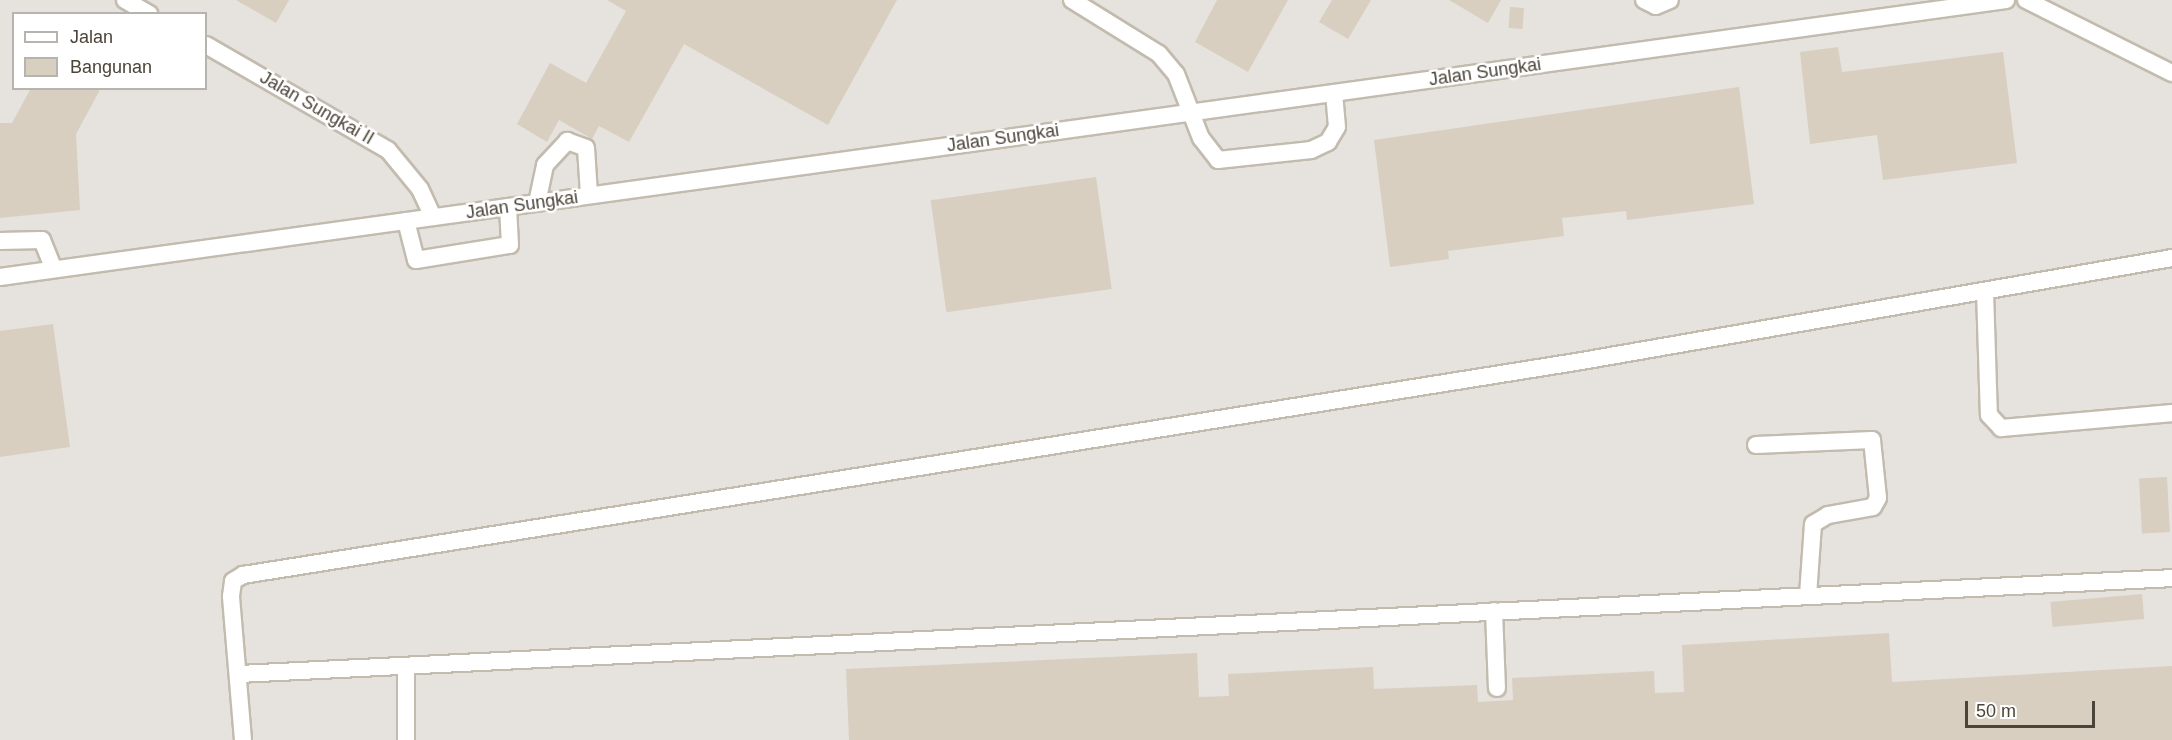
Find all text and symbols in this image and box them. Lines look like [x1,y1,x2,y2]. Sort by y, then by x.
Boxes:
legend [12,12,207,90]
text: Jalan [70,27,113,47]
street label: Jalan Sungkai [1428,53,1542,91]
text: Bangunan [70,57,152,77]
street label: Jalan Sungkai II [256,67,378,149]
street label: Jalan Sungkai [946,119,1060,157]
street label: Jalan Sungkai [465,186,579,224]
scale bar [1968,689,2098,727]
text: 50 m [1976,701,2016,721]

